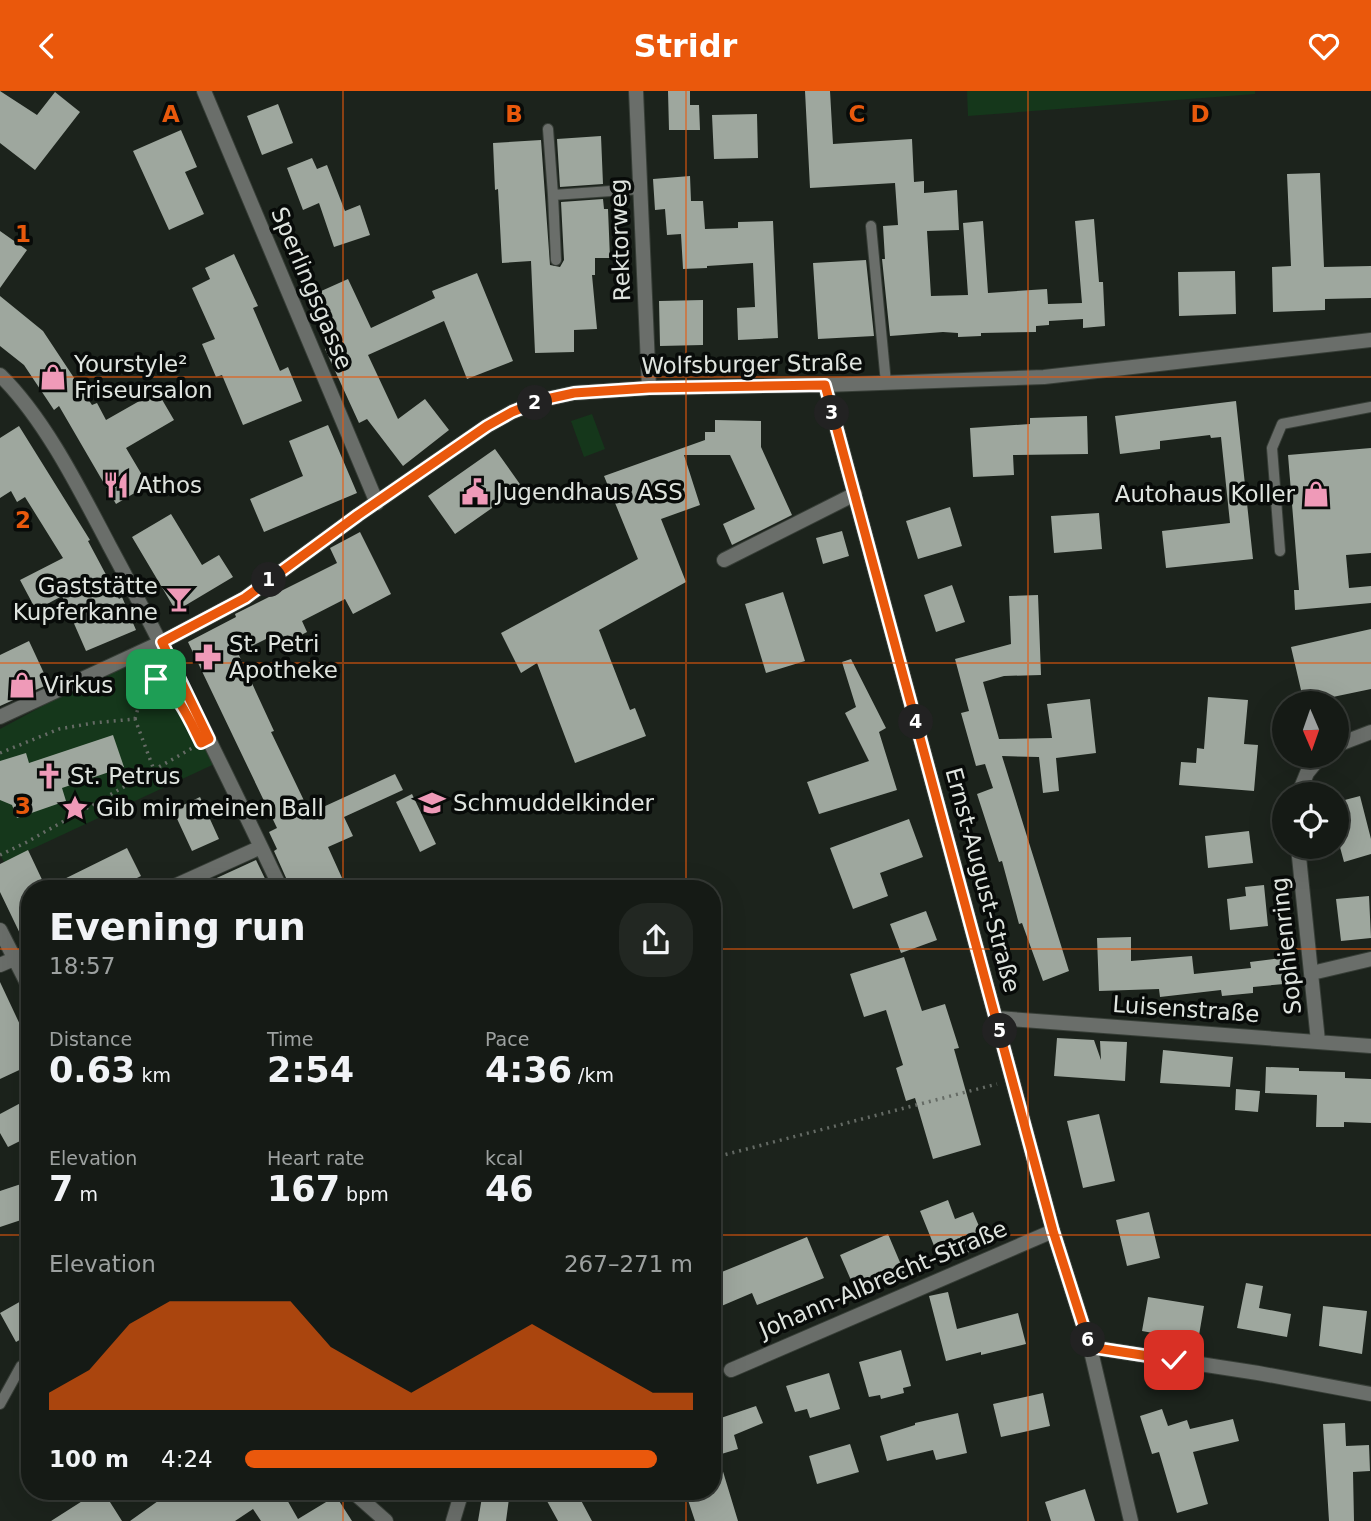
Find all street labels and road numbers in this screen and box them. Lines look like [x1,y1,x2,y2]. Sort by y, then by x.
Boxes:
street label: Rektorweg [605,178,635,302]
street label: Sperlingsgasse [266,203,358,373]
street label: Wolfsburger Straße [641,349,863,379]
street label: Ernst-August-Straße [940,765,1026,995]
street label: Sophienring [1266,876,1306,1016]
street label: Luisenstraße [1112,991,1260,1027]
street label: Johann-Albrecht-Straße [753,1215,1011,1344]

